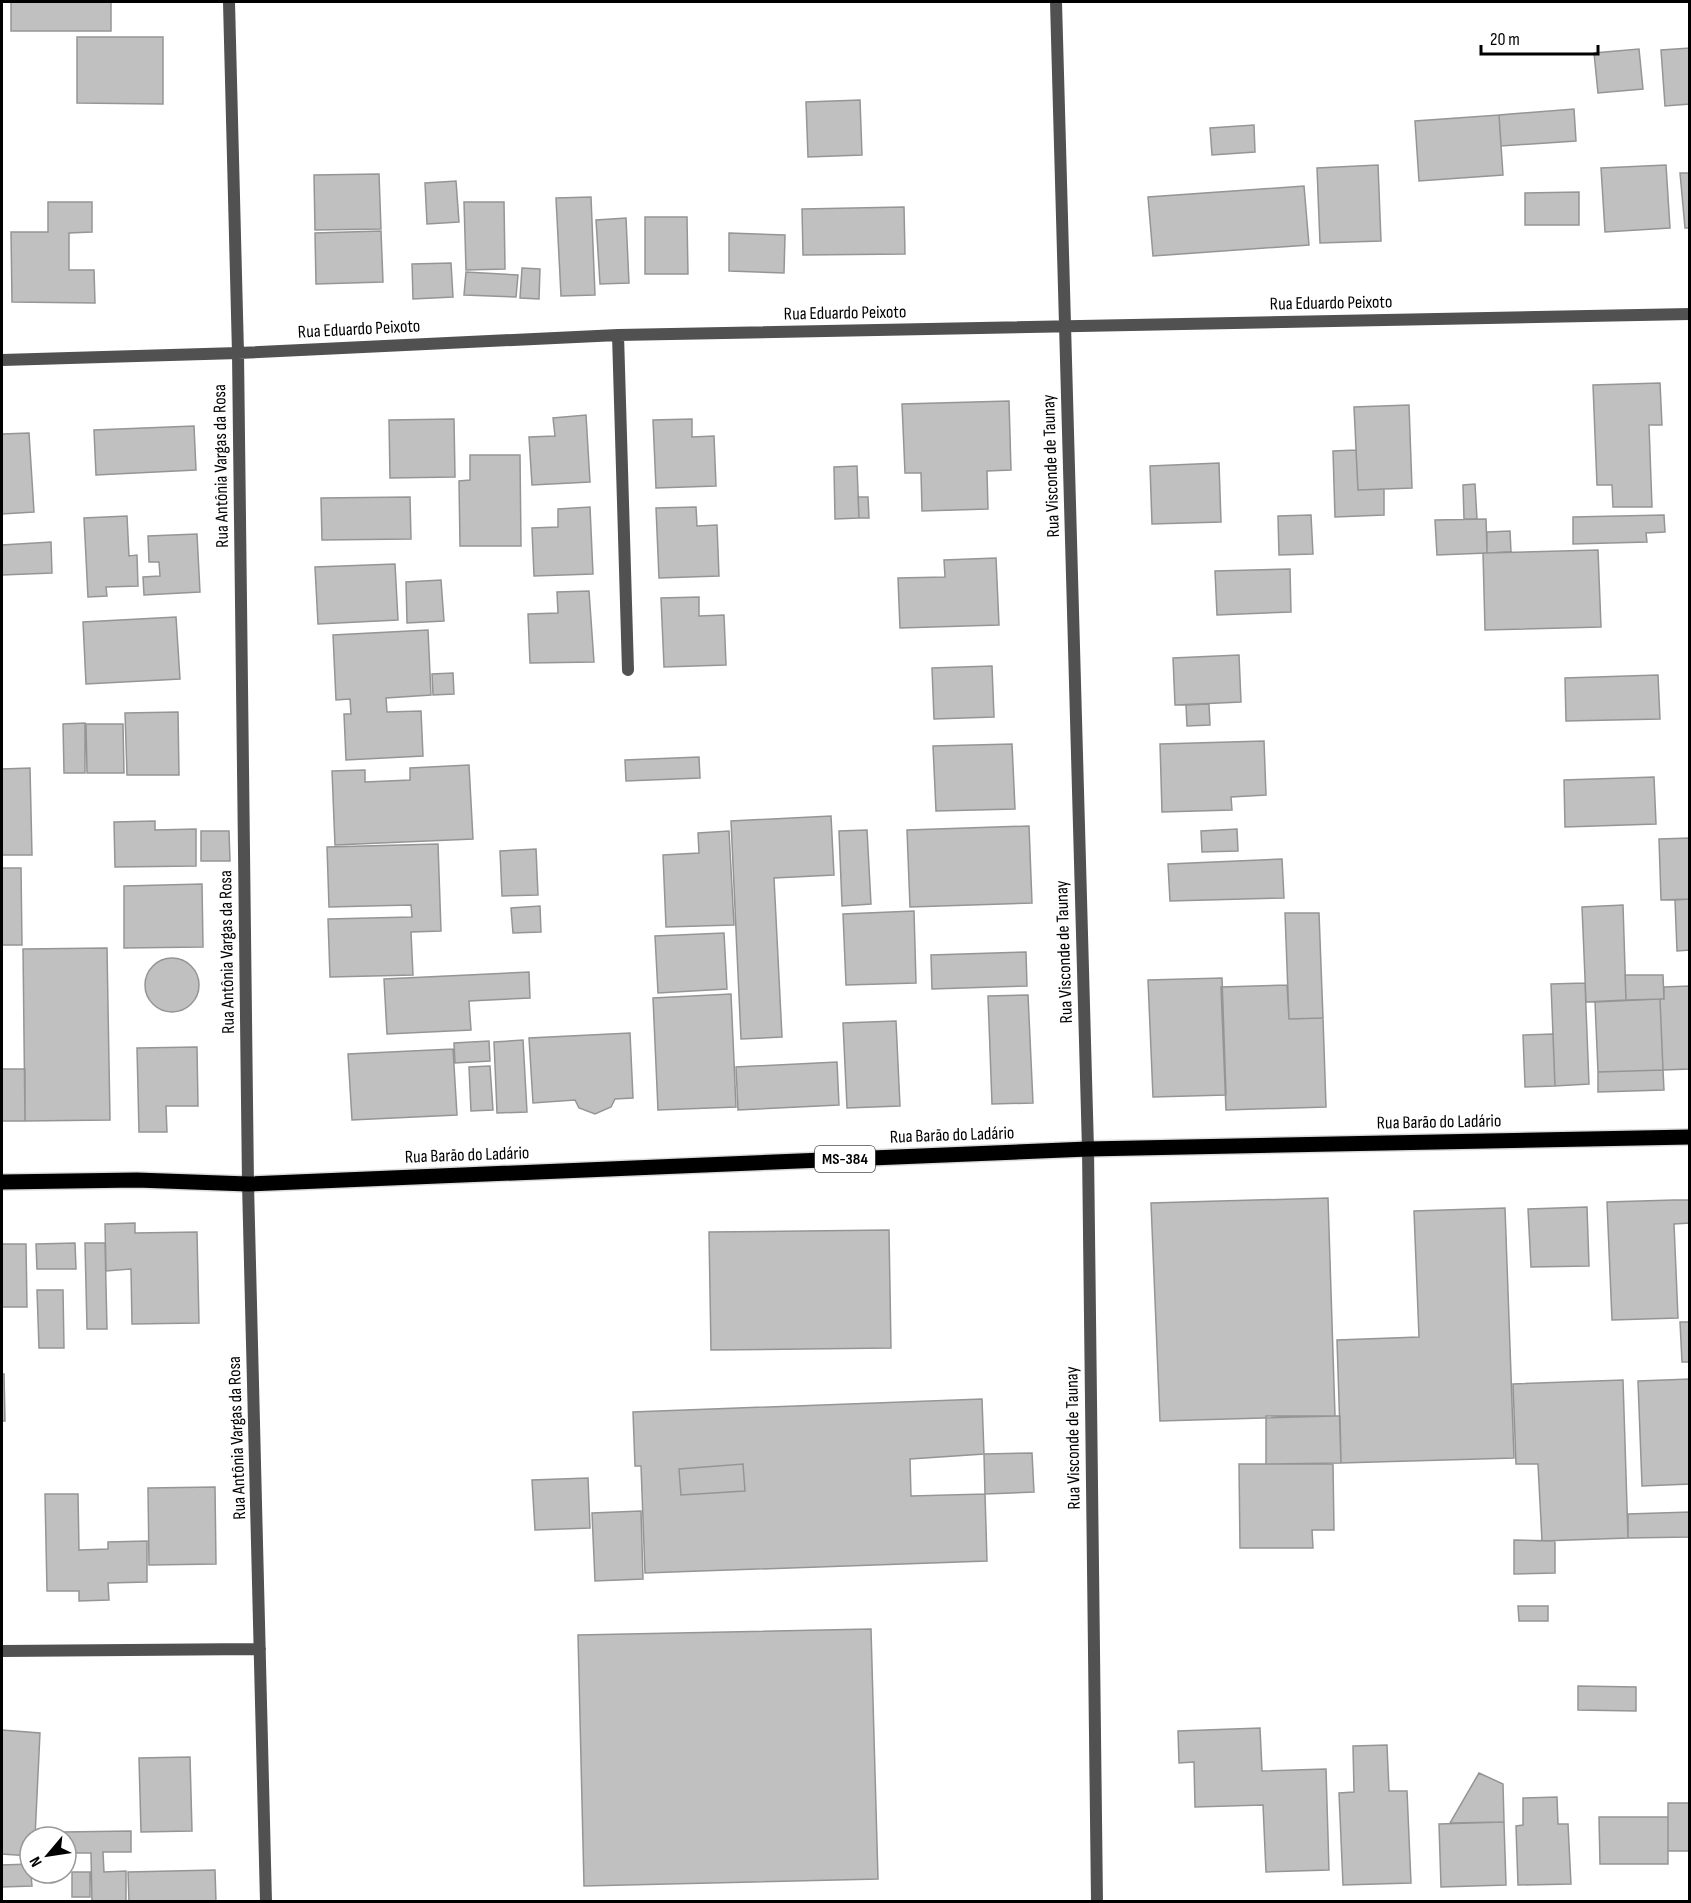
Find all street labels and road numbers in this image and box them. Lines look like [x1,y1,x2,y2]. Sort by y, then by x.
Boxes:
street label: Rua Eduardo Peixoto [1270,291,1392,315]
street label: Rua Eduardo Peixoto [784,301,906,325]
street label: Rua Eduardo Peixoto [297,315,421,343]
street label: Rua Antônia Vargas da Rosa [209,384,233,548]
street label: Rua Visconde de Taunay [1038,394,1064,538]
street label: Rua Antônia Vargas da Rosa [215,870,239,1034]
street label: Rua Visconde de Taunay [1051,880,1077,1024]
street label: Rua Barão do Ladário [1377,1110,1501,1134]
street label: Rua Barão do Ladário [889,1122,1015,1148]
street label: Rua Barão do Ladário [404,1142,530,1168]
road number: MS-384 [815,1146,875,1172]
street label: Rua Antônia Vargas da Rosa [224,1356,250,1520]
street label: Rua Visconde de Taunay [1061,1366,1085,1510]

